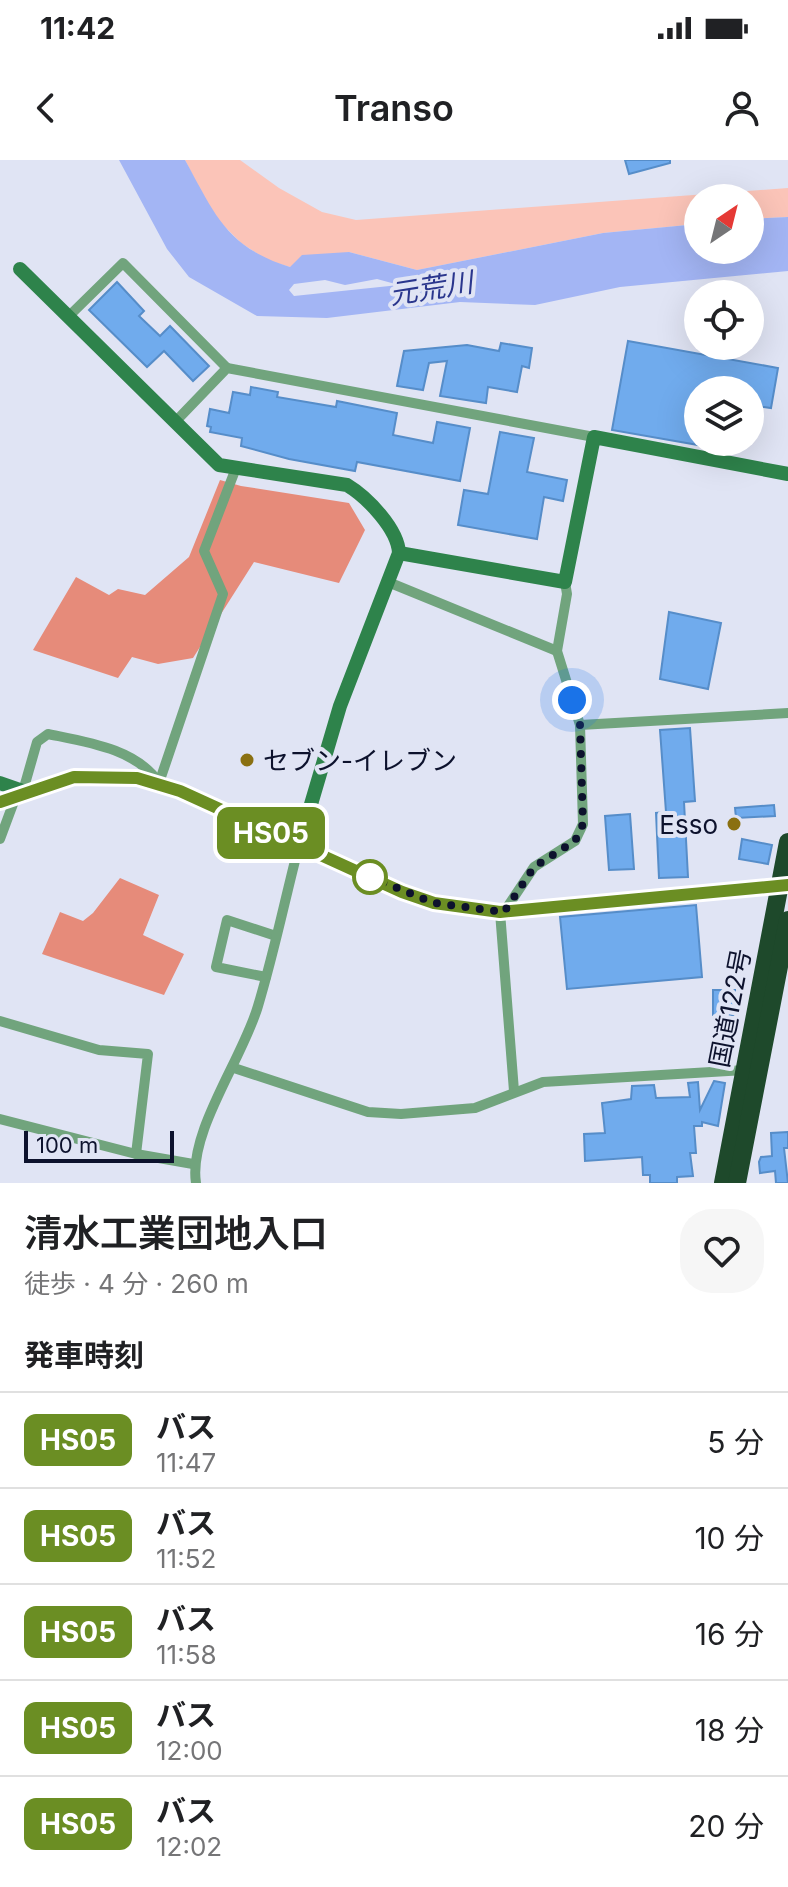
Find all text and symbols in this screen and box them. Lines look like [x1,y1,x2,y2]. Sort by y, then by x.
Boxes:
text: 11:42 [40,10,115,46]
icon: back [24,86,68,130]
text: Transo [334,86,454,130]
icon: person [720,86,764,130]
north arrow [684,184,764,264]
map controls [684,184,764,456]
water label: 元荒川 [387,264,478,311]
button: locate [684,280,764,360]
button: layers [684,376,764,456]
your location [552,680,592,720]
place label: セブン-イレブン [263,745,457,776]
marker: セブン-イレブン [238,751,256,769]
line badge: HS05 [215,807,327,859]
place label: Esso [659,809,718,840]
marker: Esso [725,815,743,833]
text: HS05 [233,816,309,850]
unlabelled marker [353,860,387,894]
street label: 国道122号 [703,946,757,1070]
scale bar [24,1127,174,1163]
text: 100 m [36,1132,98,1158]
button: heart [680,1209,764,1293]
text: 清水工業団地入口 [24,1210,328,1256]
text: 徒歩 · 4 分 · 260 m [24,1268,249,1299]
text: 発車時刻 [24,1337,144,1373]
text: バス [156,1409,216,1445]
text: HS05 [40,1423,116,1457]
text: 5 分 [707,1424,764,1460]
text: 11:47 [156,1447,216,1478]
text: バス [156,1505,216,1541]
text: HS05 [40,1519,116,1553]
text: 10 分 [694,1520,764,1556]
text: 11:52 [156,1543,216,1574]
text: バス [156,1601,216,1637]
text: HS05 [40,1615,116,1649]
text: 16 分 [695,1616,764,1652]
text: 11:58 [156,1639,217,1670]
text: バス [156,1697,216,1733]
text: HS05 [40,1711,116,1745]
text: 18 分 [695,1712,764,1748]
text: 12:00 [156,1735,223,1766]
text: バス [156,1793,216,1829]
text: HS05 [40,1807,116,1841]
text: 20 分 [688,1808,764,1844]
text: 12:02 [156,1831,222,1862]

